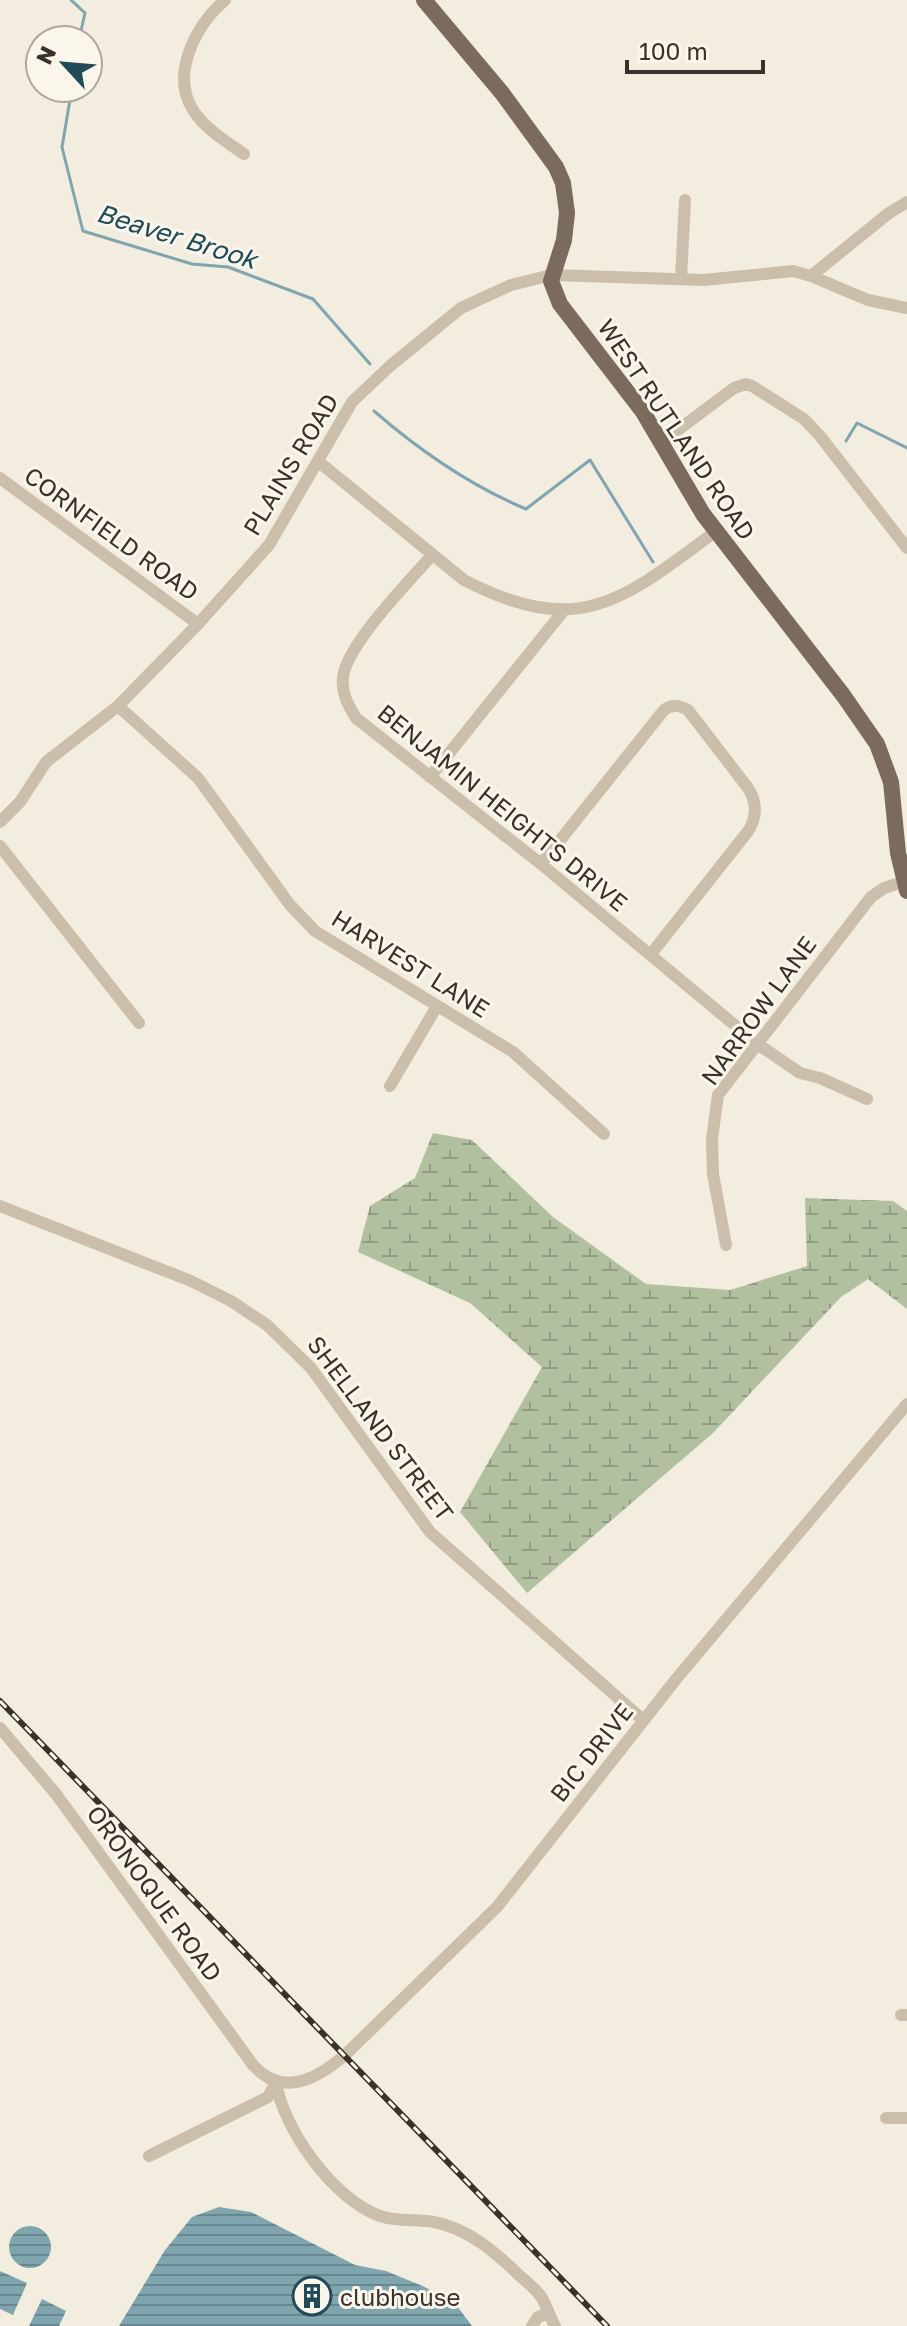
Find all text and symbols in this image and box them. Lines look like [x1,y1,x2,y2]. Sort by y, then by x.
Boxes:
north arrow [24,24,104,104]
scale bar [627,24,763,74]
text: 100 m [639,36,708,65]
text: N [30,42,61,68]
water label: Beaver Brook [93,197,263,276]
street label: WEST RUTLAND ROAD [592,313,762,545]
street label: PLAINS ROAD [236,388,344,540]
street label: CORNFIELD ROAD [19,460,205,606]
street label: BENJAMIN HEIGHTS DRIVE [372,697,634,917]
street label: HARVEST LANE [327,903,495,1023]
street label: NARROW LANE [694,930,822,1090]
street label: SHELLAND STREET [302,1330,460,1526]
street label: BIC DRIVE [543,1697,639,1807]
street label: ORONOQUE ROAD [81,1799,229,1987]
building icon: clubhouse [291,2275,333,2317]
place label: clubhouse [340,2282,460,2311]

